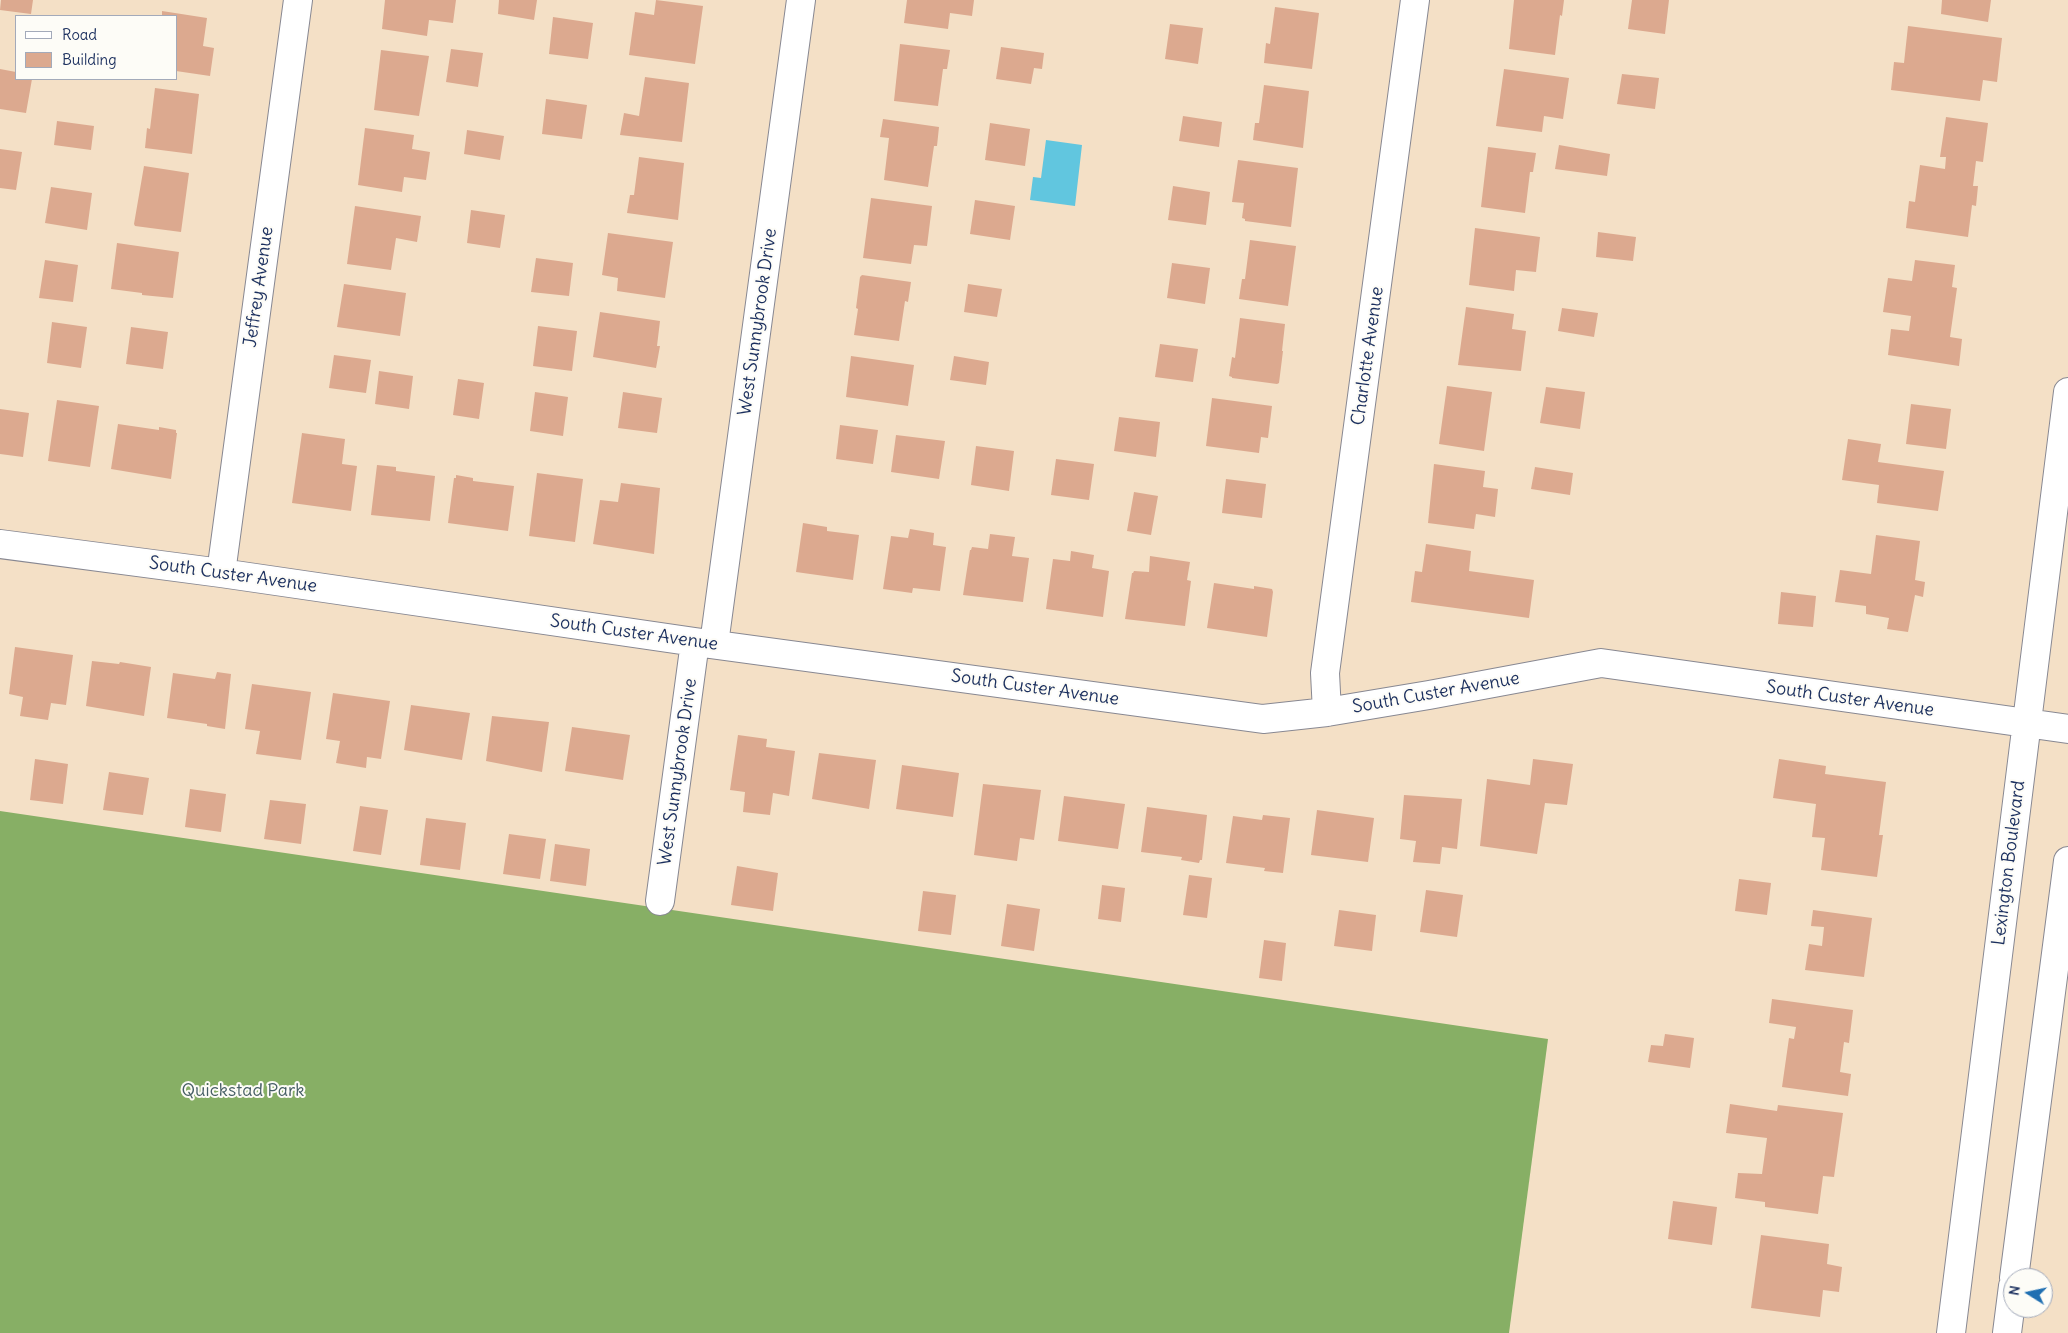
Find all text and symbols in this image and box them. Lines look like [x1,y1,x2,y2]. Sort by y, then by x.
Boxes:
legend [15,15,178,80]
text: Road [62,25,97,44]
text: Building [62,50,117,69]
street label: Jeffrey Avenue [240,225,278,349]
street label: West Sunnybrook Drive [734,227,782,417]
street label: Charlotte Avenue [1348,285,1388,427]
street label: South Custer Avenue [148,553,318,597]
street label: South Custer Avenue [549,611,719,655]
street label: South Custer Avenue [950,666,1120,710]
street label: South Custer Avenue [1351,668,1521,718]
street label: West Sunnybrook Drive [654,677,702,867]
street label: South Custer Avenue [1765,677,1935,721]
street label: Lexington Boulevard [1988,779,2030,947]
park label: Quickstad Park [182,1080,304,1102]
north arrow [2003,1268,2053,1318]
text: N [2005,1284,2024,1297]

